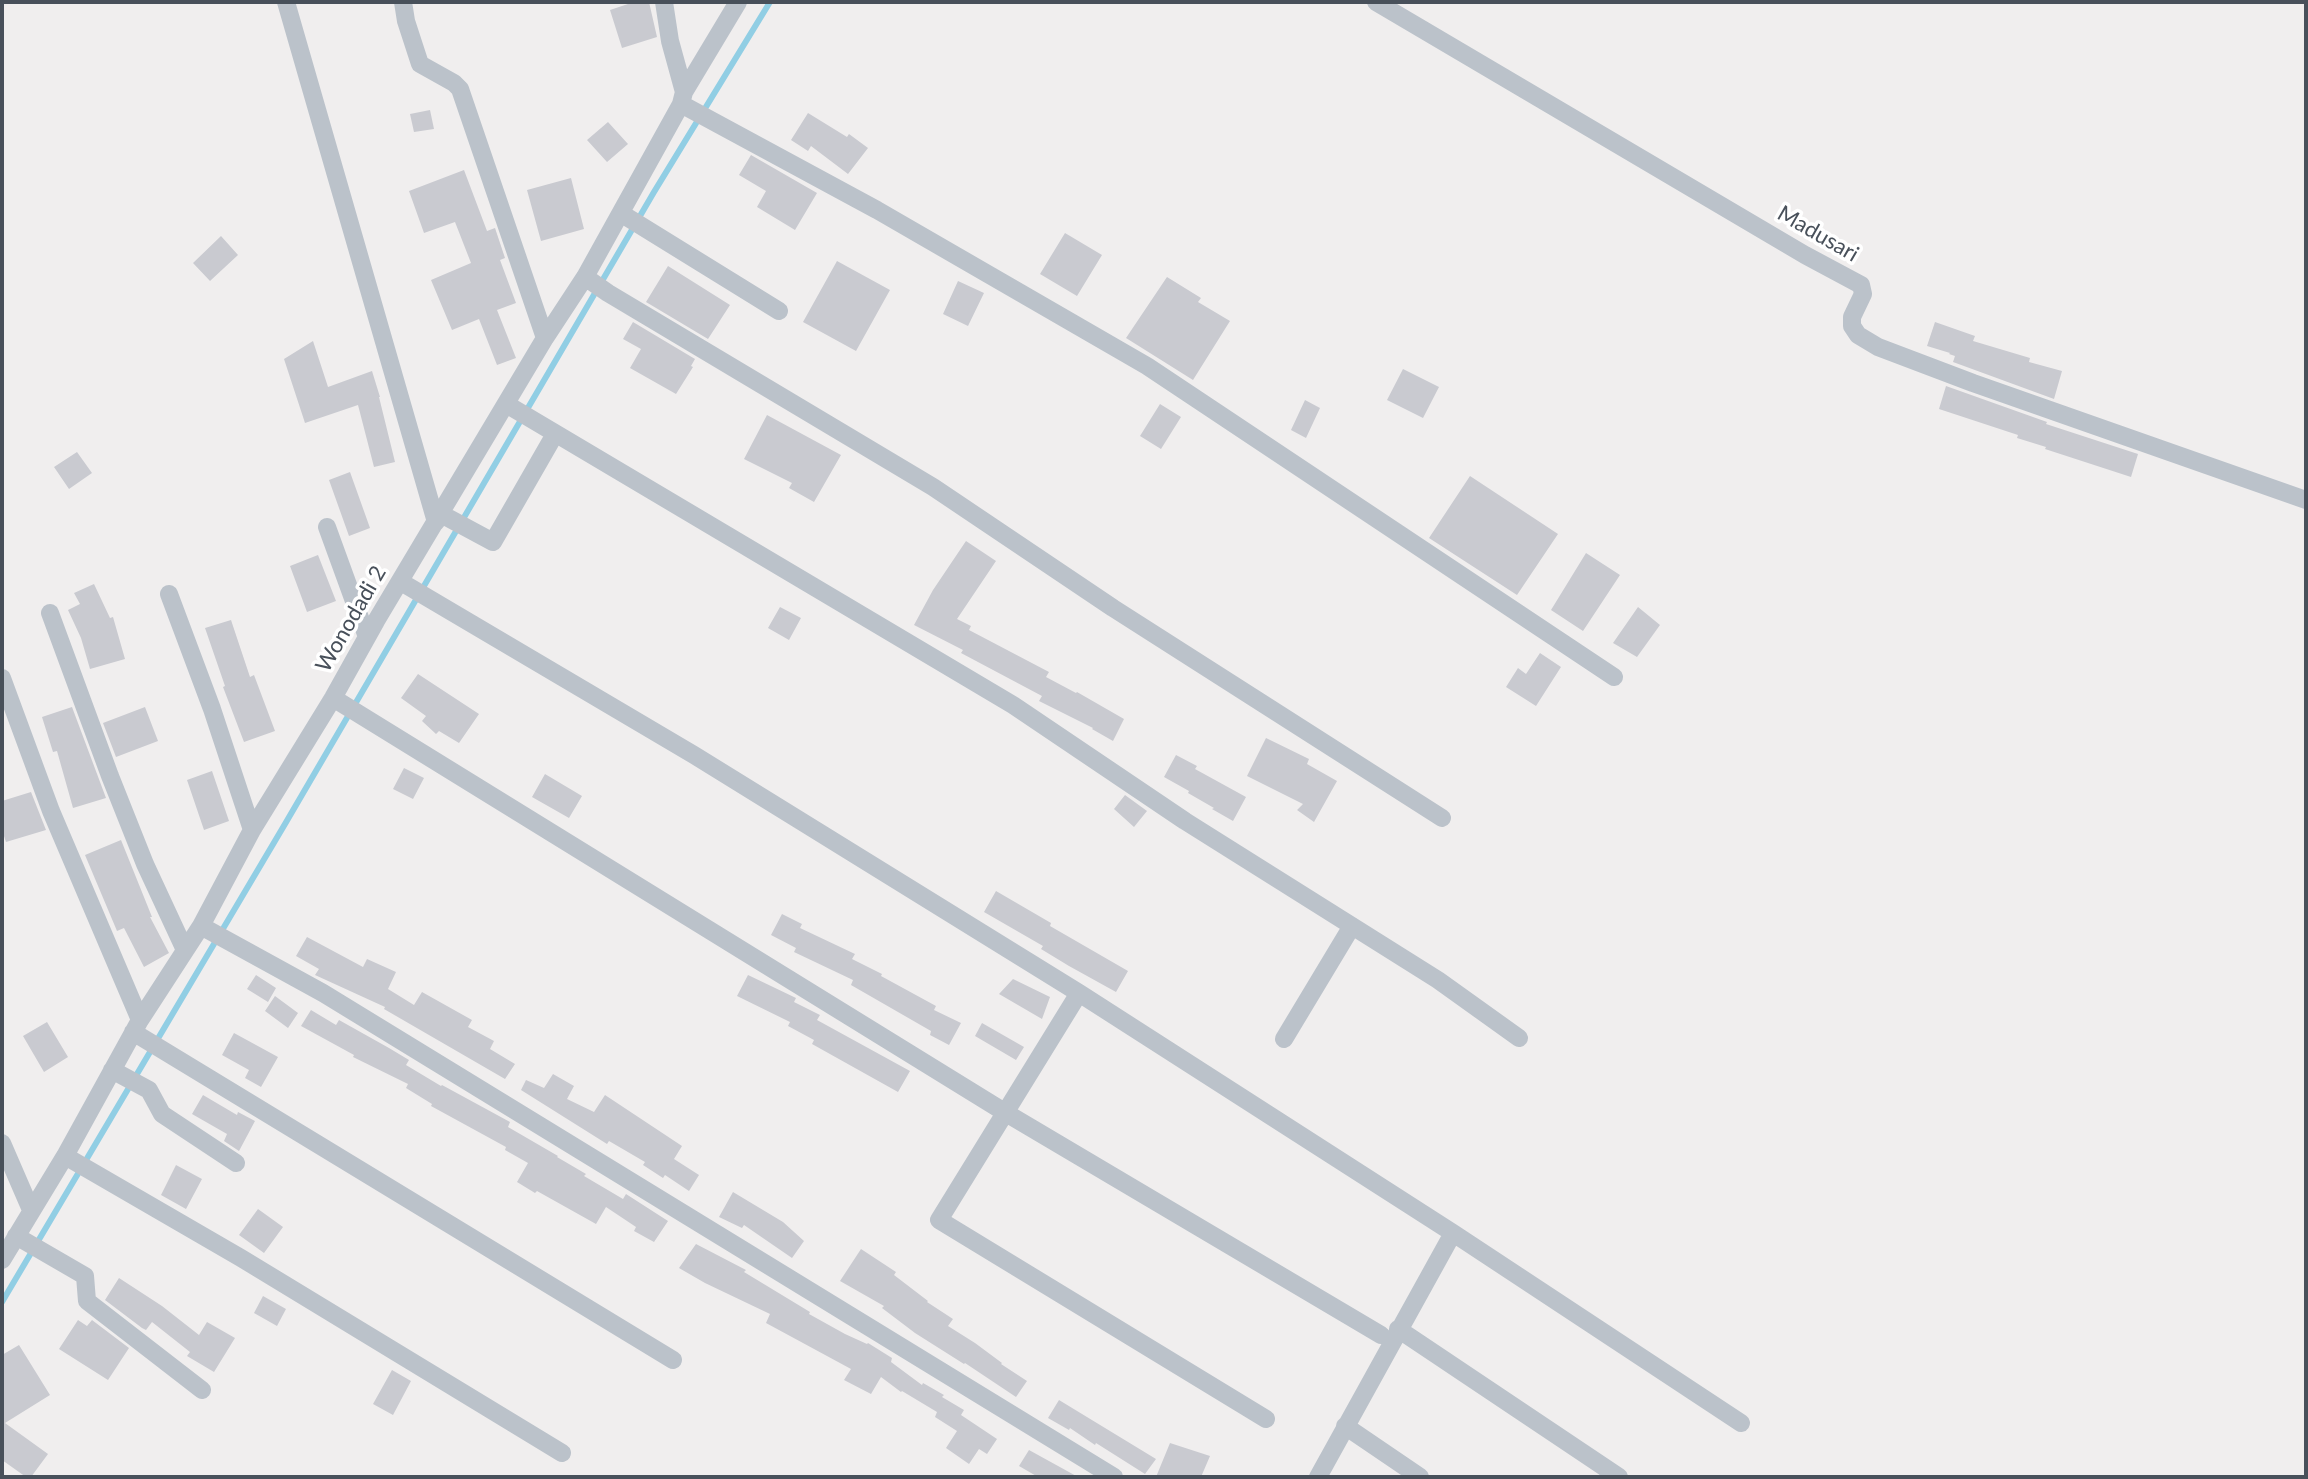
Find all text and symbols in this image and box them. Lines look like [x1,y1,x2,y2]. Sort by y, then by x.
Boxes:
street label: Madusari [1773,200,1863,268]
street label: Wonodadi 2 [310,561,392,677]

